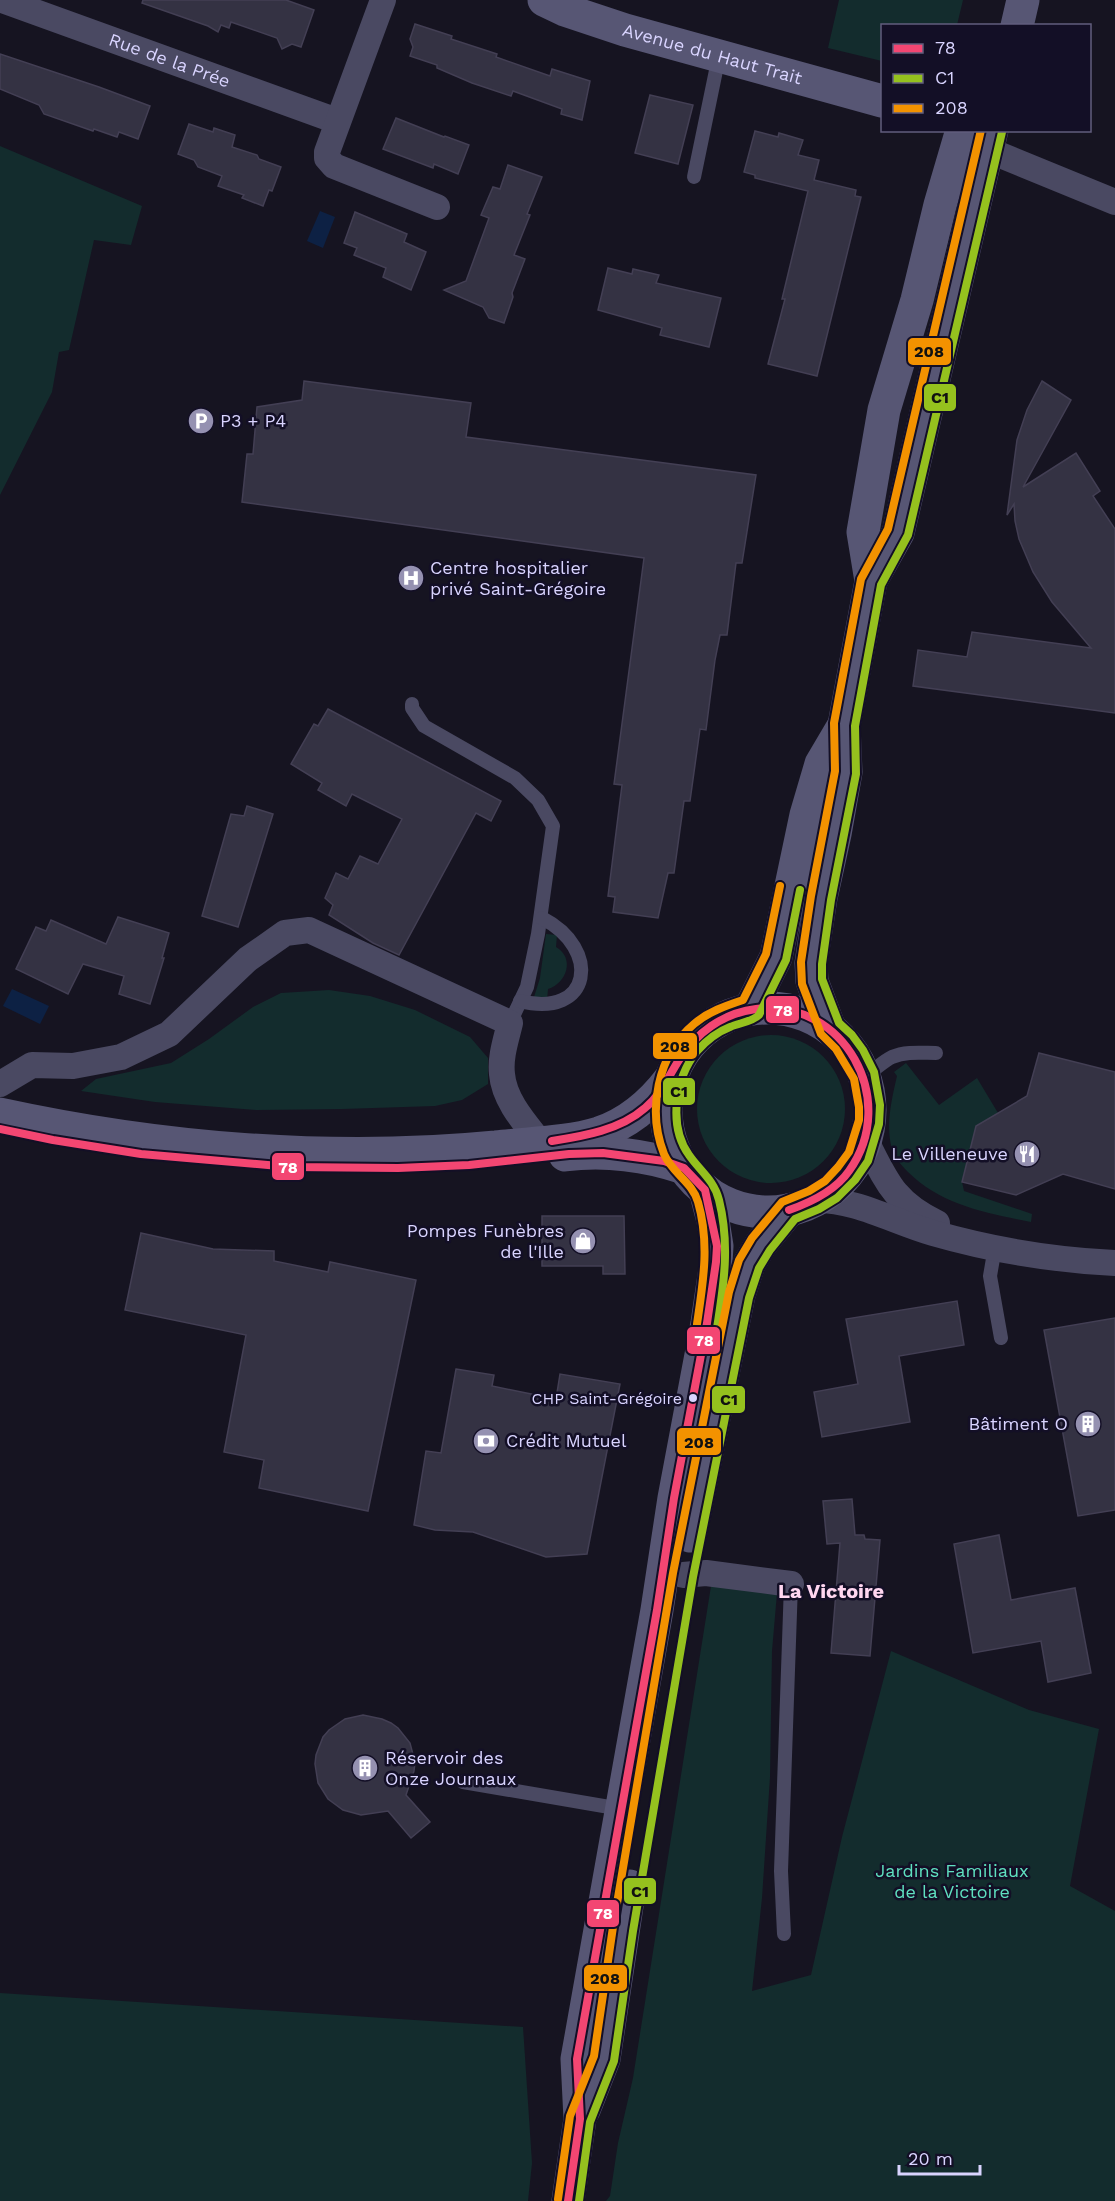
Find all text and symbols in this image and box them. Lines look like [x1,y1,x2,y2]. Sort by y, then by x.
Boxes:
street label: Avenue du Haut Trait [620,19,805,89]
legend [881,24,1091,132]
street label: Rue de la Prée [106,28,233,92]
text: 78 [935,37,956,58]
text: C1 [935,67,954,88]
text: 208 [935,97,968,118]
line badge: 208 [907,337,952,366]
text: 208 [914,342,944,361]
line badge: C1 [923,383,957,412]
text: C1 [931,388,949,407]
parking icon: P3 + P4 [186,406,216,436]
place label: P3 + P4 [220,410,286,431]
place label: Centre hospitalier privé Saint-Grégoire [430,557,606,599]
hospital icon: Centre hospitalier privé Saint-Grégoire [396,563,426,593]
line badge: 78 [765,995,800,1024]
text: 78 [773,1001,793,1020]
line badge: 208 [652,1032,698,1060]
text: 208 [660,1037,690,1056]
line badge: C1 [662,1077,696,1106]
text: C1 [670,1082,688,1101]
restaurant icon: Le Villeneuve [1012,1139,1042,1169]
place label: Le Villeneuve [891,1143,1008,1164]
line badge: 78 [271,1152,305,1181]
text: 78 [278,1158,298,1177]
place label: Pompes Funèbres de l'Ille [407,1220,564,1262]
shop icon: Pompes Funèbres de l'Ille [568,1226,598,1256]
line badge: 78 [686,1326,721,1355]
text: 78 [694,1331,714,1350]
line badge: C1 [711,1385,746,1414]
place label: CHP Saint-Grégoire [532,1389,682,1408]
text: C1 [720,1390,738,1409]
marker: CHP Saint-Grégoire [687,1392,699,1404]
building icon: Bâtiment O [1073,1409,1103,1439]
place label: Bâtiment O [968,1413,1068,1434]
bank icon: Crédit Mutuel [471,1426,501,1456]
line badge: 208 [676,1427,722,1456]
place label: Crédit Mutuel [506,1430,627,1451]
text: 208 [684,1433,714,1452]
district label: La Victoire [778,1579,884,1603]
place label: Réservoir des Onze Journaux [385,1747,516,1789]
building icon: Réservoir des Onze Journaux [350,1753,380,1783]
park label: Jardins Familiaux de la Victoire [875,1860,1029,1902]
line badge: C1 [623,1877,657,1905]
text: C1 [631,1882,649,1901]
line badge: 78 [586,1899,620,1928]
text: 78 [593,1904,613,1923]
line badge: 208 [583,1964,628,1992]
text: 208 [590,1969,620,1988]
scale bar [899,2138,980,2176]
text: 20 m [908,2148,953,2169]

